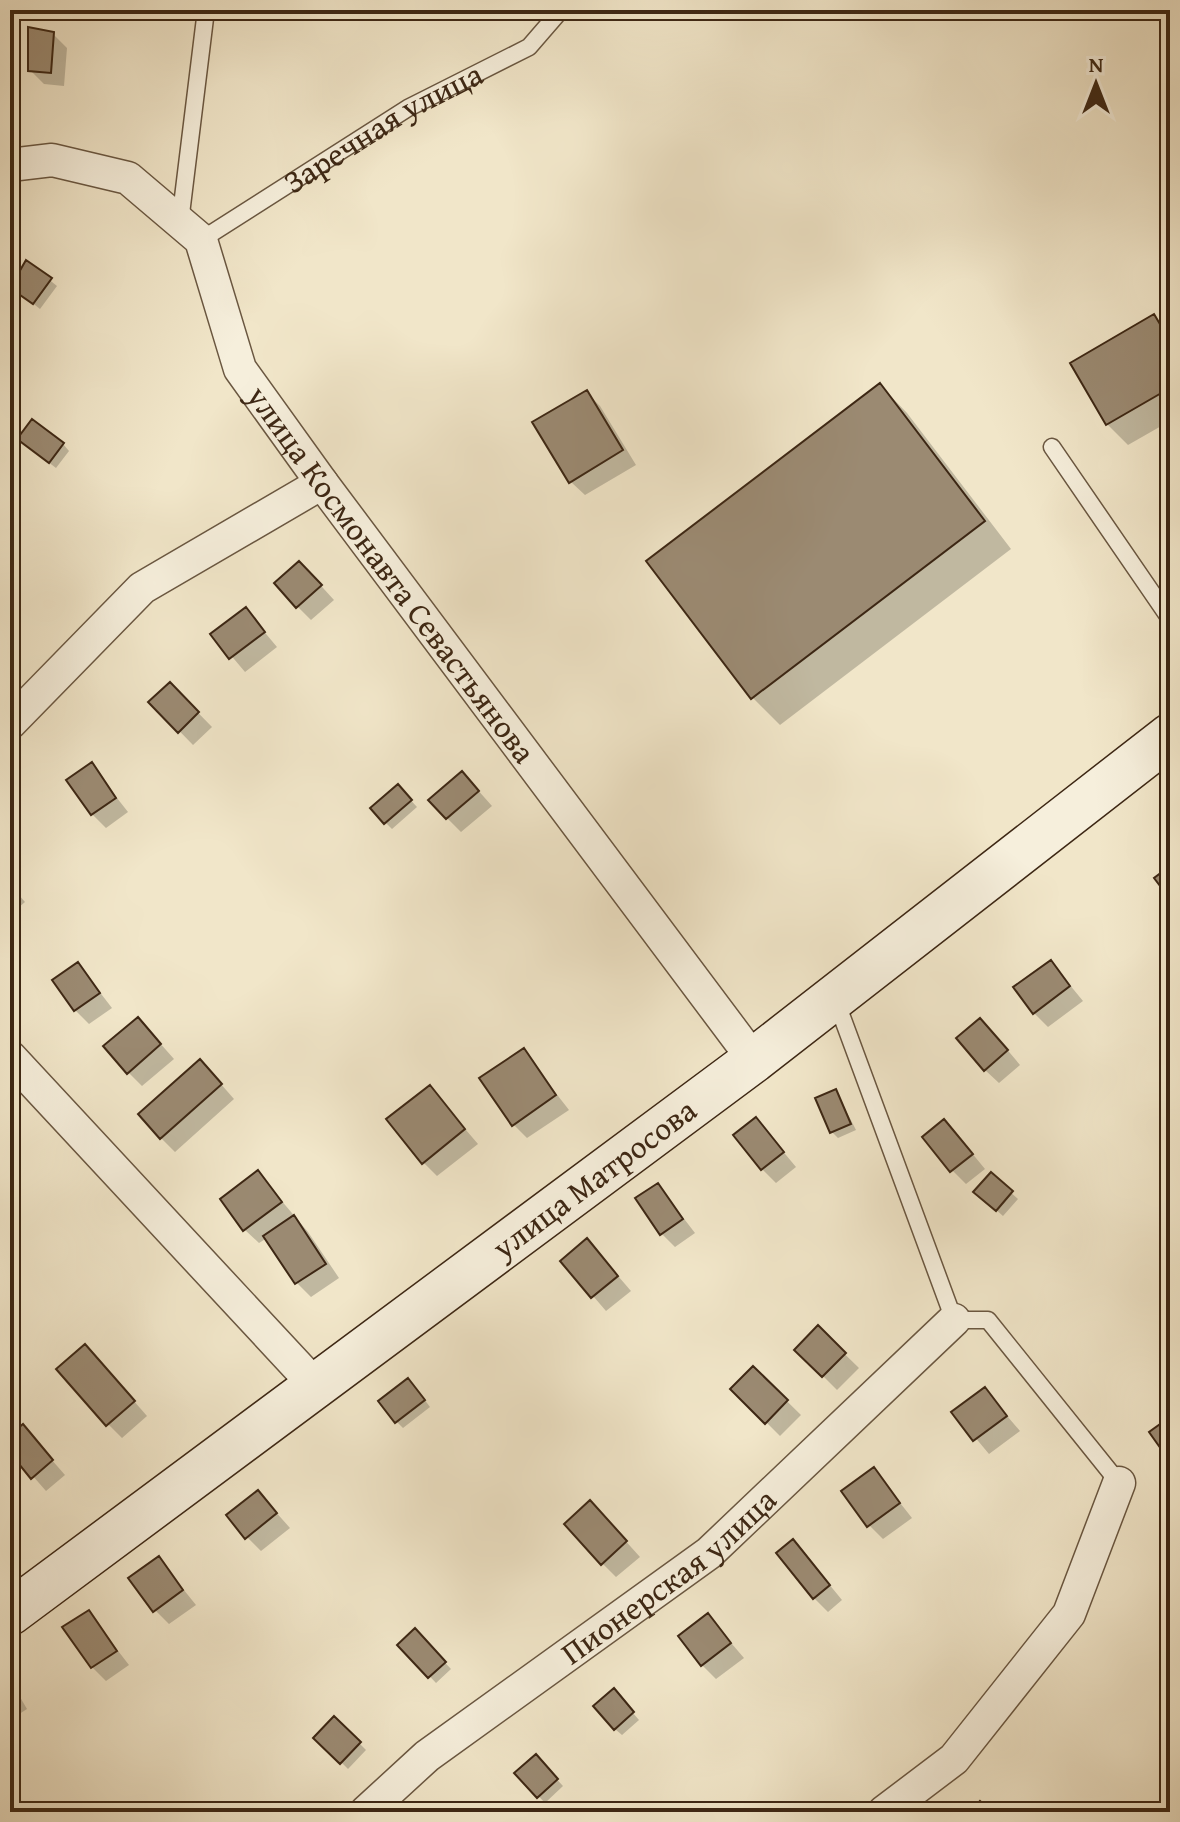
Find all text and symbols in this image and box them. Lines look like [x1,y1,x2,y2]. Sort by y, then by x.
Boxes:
north arrow [1056,44,1136,124]
text: N [1089,48,1104,80]
street label: Заречная улица [274,50,491,205]
street label: улица Космонавта Севастьянова [235,375,548,773]
street label: улица Матросова [481,1086,707,1271]
street label: Пионерская улица [551,1476,787,1675]

